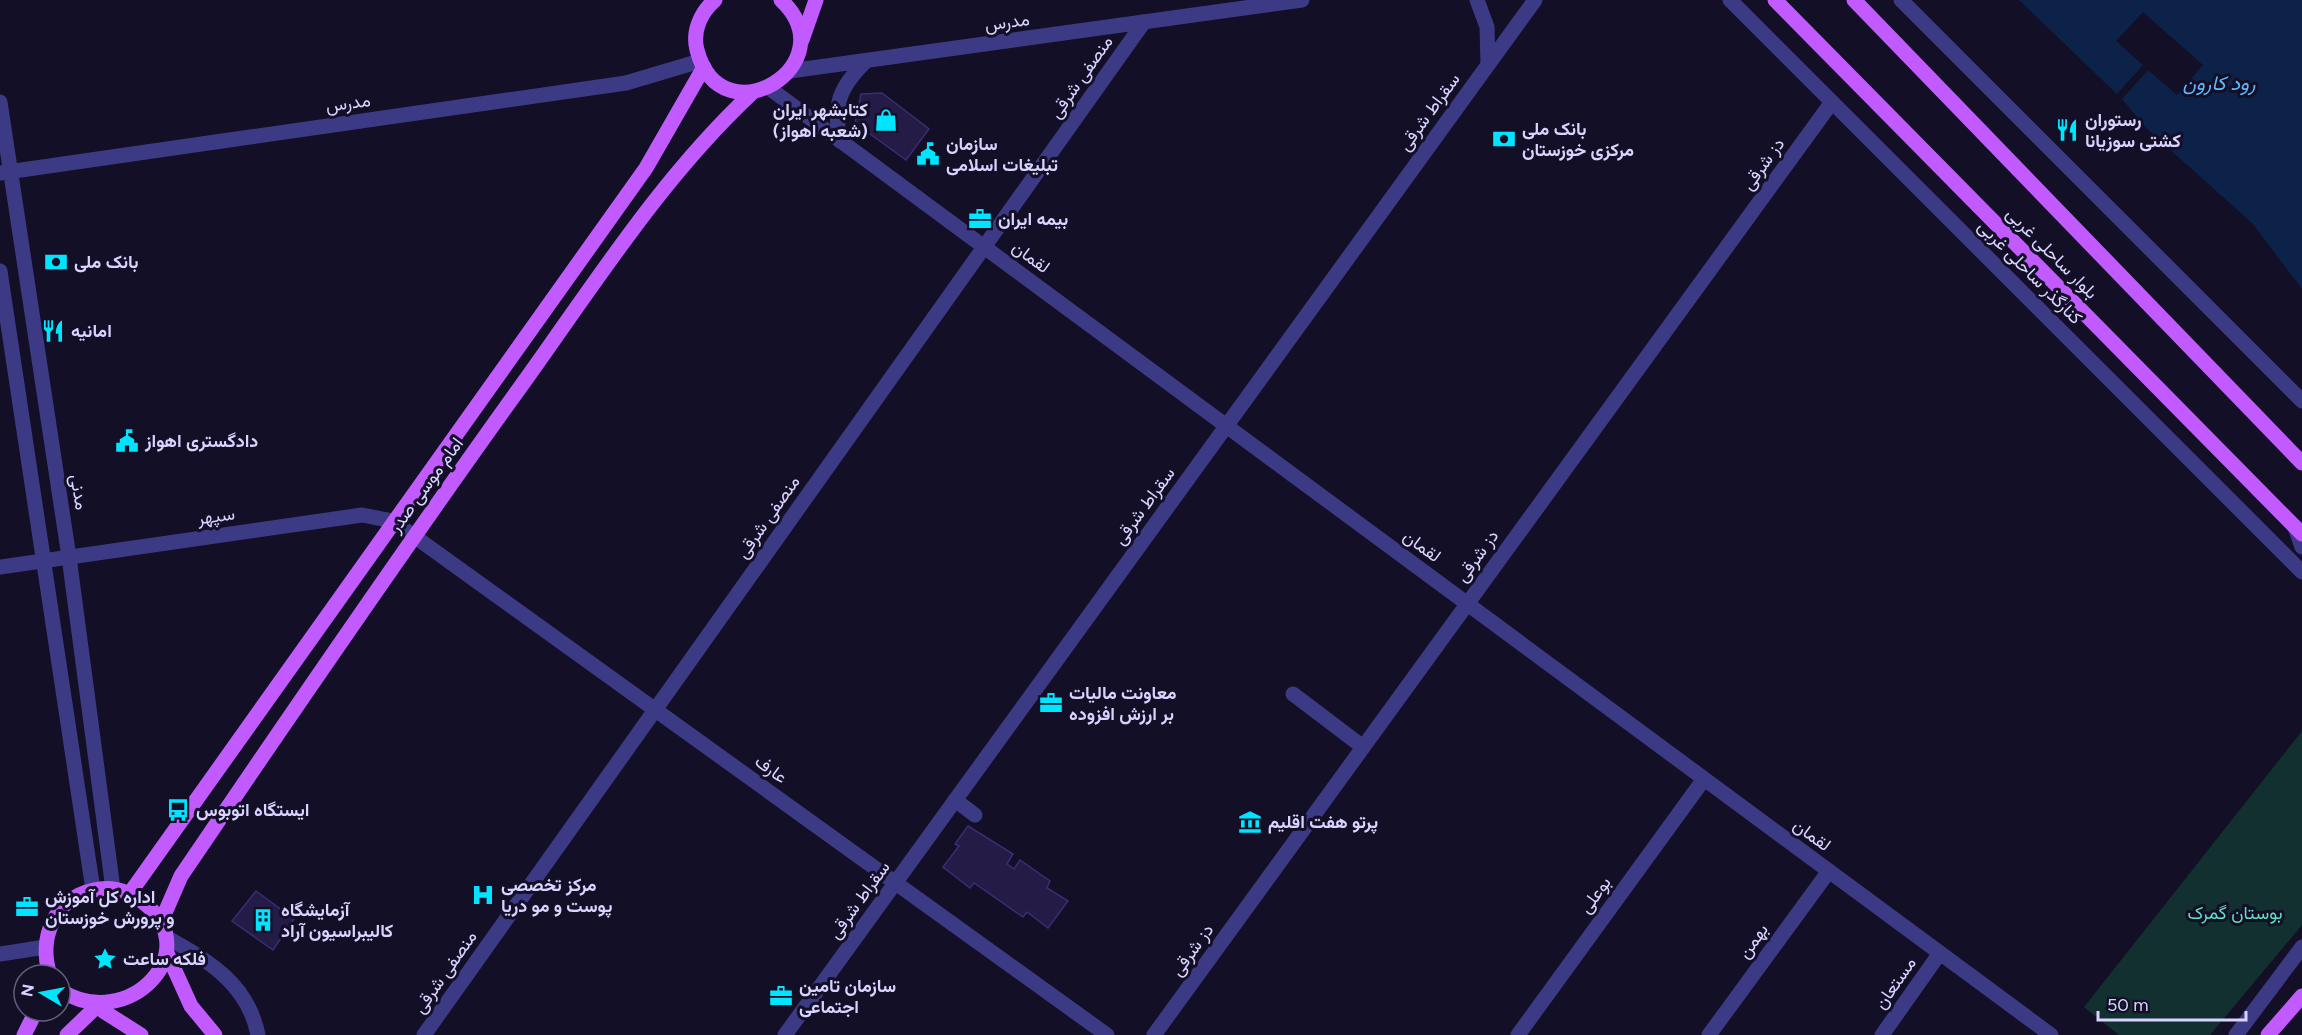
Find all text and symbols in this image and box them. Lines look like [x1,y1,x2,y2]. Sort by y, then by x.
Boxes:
street label: مدرس [983,8,1031,36]
street label: منصفی شرقی [1044,31,1118,123]
street label: سقراط شرقی [1393,69,1465,155]
water label: رود کارون [2182,71,2256,96]
street label: مدرس [324,89,372,117]
place label: کتابشهر ایران (شعبه اهواز) [773,99,868,142]
shop icon: کتابشهر ایران (شعبه اهواز) [873,107,899,133]
place label: رستوران کشتی سوزیانا [2085,109,2181,152]
restaurant icon: رستوران کشتی سوزیانا [2054,117,2080,143]
place label: بانک ملی مرکزی خوزستان [1522,118,1634,161]
bank icon: بانک ملی مرکزی خوزستان [1491,126,1517,152]
place label: سازمان تبلیغات اسلامی [946,133,1058,176]
street label: دز شرقی [1737,134,1789,194]
public building icon: سازمان تبلیغات اسلامی [915,141,941,167]
street label: بلوار ساحلی غربی [2001,202,2103,304]
office icon: بیمه ایران [967,206,993,232]
place label: بیمه ایران [998,208,1068,230]
street label: کنارگذر ساحلی غربی [1973,215,2087,329]
street label: لقمان [1008,236,1054,278]
bank icon: بانک ملی [43,249,69,275]
place label: بانک ملی [74,251,139,273]
restaurant icon: امانیه [40,318,66,344]
place label: امانیه [71,320,112,342]
public building icon: دادگستری اهواز [114,428,140,454]
place label: دادگستری اهواز [144,430,258,452]
street label: امام موسی صدر [383,433,469,538]
street label: سقراط شرقی [1108,463,1180,549]
street label: منصفی شرقی [731,471,805,563]
street label: مدنی [65,473,93,511]
street label: سپهر [195,502,236,531]
street label: لقمان [1399,525,1445,567]
street label: دز شرقی [1451,526,1503,586]
place label: معاونت مالیات بر ارزش افزوده [1069,682,1177,725]
office icon: معاونت مالیات بر ارزش افزوده [1038,690,1064,716]
street label: عارف [751,750,791,788]
bus stop icon: ایستگاه اتوبوس [165,797,191,823]
place label: ایستگاه اتوبوس [196,799,309,821]
museum icon: پرتو هفت اقلیم [1237,809,1263,835]
place label: پرتو هفت اقلیم [1268,811,1378,834]
street label: لقمان [1789,814,1835,856]
street label: سقراط شرقی [823,857,895,943]
street label: بوعلی [1574,872,1616,918]
place label: مرکز تخصصی پوست و مو دریا [501,874,613,918]
hospital icon: مرکز تخصصی پوست و مو دریا [470,882,496,908]
place label: اداره کل آموزش و پرورش خوزستان [45,886,175,930]
office icon: اداره کل آموزش و پرورش خوزستان [14,894,40,920]
place label: آزمایشگاه کالیبراسیون آراد [281,899,393,942]
park label: بوستان گمرک [2187,902,2283,924]
building icon: آزمایشگاه کالیبراسیون آراد [250,907,276,933]
street label: بهمن [1733,919,1773,963]
street label: دز شرقی [1166,920,1218,980]
street label: منصفی شرقی [408,926,482,1018]
place icon: فلکه ساعت [92,946,118,972]
place label: فلکه ساعت [123,948,206,970]
street label: مستعان [1869,953,1921,1013]
north arrow [12,963,72,1023]
place label: سازمان تامین اجتماعی [799,975,896,1018]
text: N [17,983,38,998]
office icon: سازمان تامین اجتماعی [768,983,794,1009]
scale bar [2098,984,2246,1022]
text: 50 m [2107,994,2149,1016]

